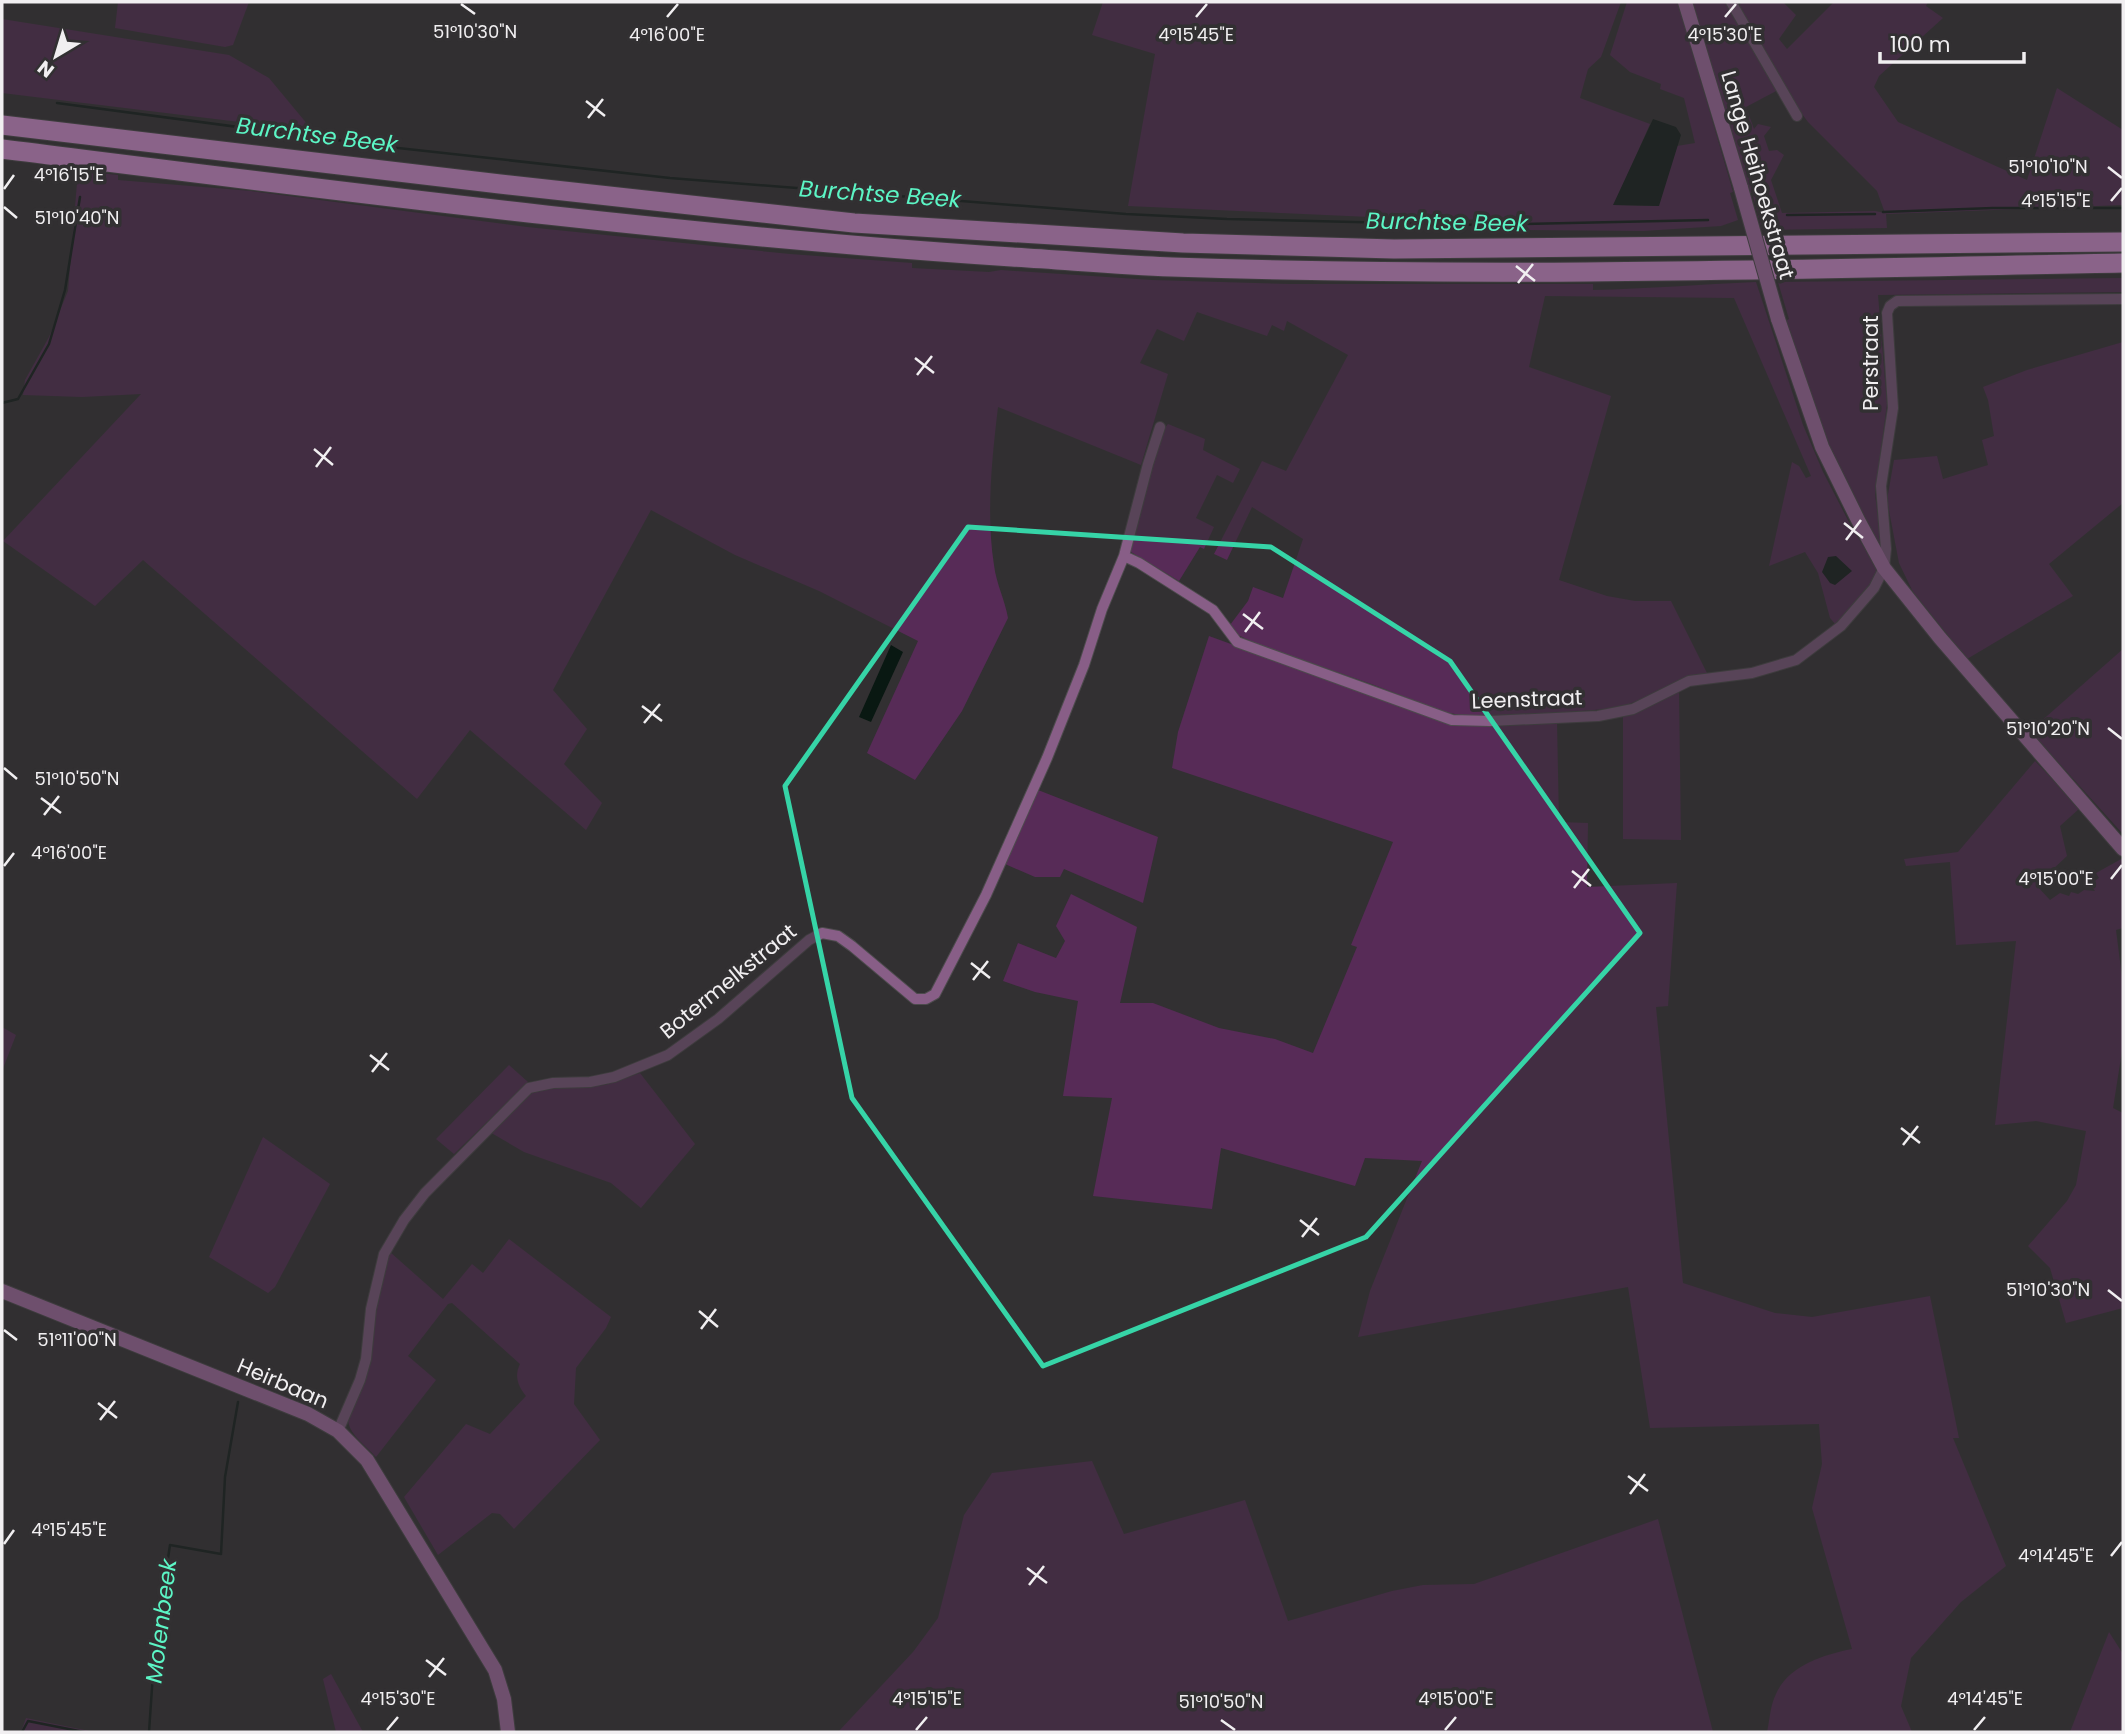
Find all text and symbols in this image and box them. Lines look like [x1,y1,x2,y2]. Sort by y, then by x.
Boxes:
text: 51°10'30"N [433,19,517,44]
north arrow [21,21,91,91]
scale bar [1880,21,2024,65]
text: 4°16'00"E [629,22,705,47]
text: 4°15'45"E [1158,22,1234,47]
text: 4°15'30"E [1687,22,1763,47]
text: 100 m [1890,30,1950,59]
text: N [32,54,60,84]
street label: Lange Heihoekstraat [1714,67,1802,283]
water label: Burchtse Beek [235,109,401,161]
text: 51°10'10"N [2008,154,2088,179]
text: 4°16'15"E [34,162,104,187]
water label: Burchtse Beek [798,172,963,216]
text: 4°15'15"E [2021,188,2091,213]
text: 51°10'40"N [35,205,119,230]
water label: Burchtse Beek [1366,205,1529,239]
street label: Perstraat [1856,315,1885,411]
street label: Leenstraat [1471,683,1583,715]
text: 51°10'20"N [2006,716,2090,741]
text: 51°10'50"N [35,766,119,791]
text: 4°16'00"E [31,840,107,865]
text: 4°15'00"E [2018,866,2094,891]
street label: Botermelkstraat [654,917,802,1045]
text: 51°10'30"N [2006,1277,2090,1302]
text: 51°11'00"N [37,1327,117,1352]
street label: Heirbaan [233,1351,333,1415]
text: 4°15'45"E [31,1517,107,1542]
text: 4°14'45"E [2018,1543,2094,1568]
water label: Molenbeek [137,1556,185,1685]
text: 4°15'30"E [360,1686,436,1711]
text: 4°15'15"E [892,1686,962,1711]
text: 4°15'00"E [1418,1686,1494,1711]
text: 4°14'45"E [1947,1686,2023,1711]
text: 51°10'50"N [1179,1689,1263,1714]

